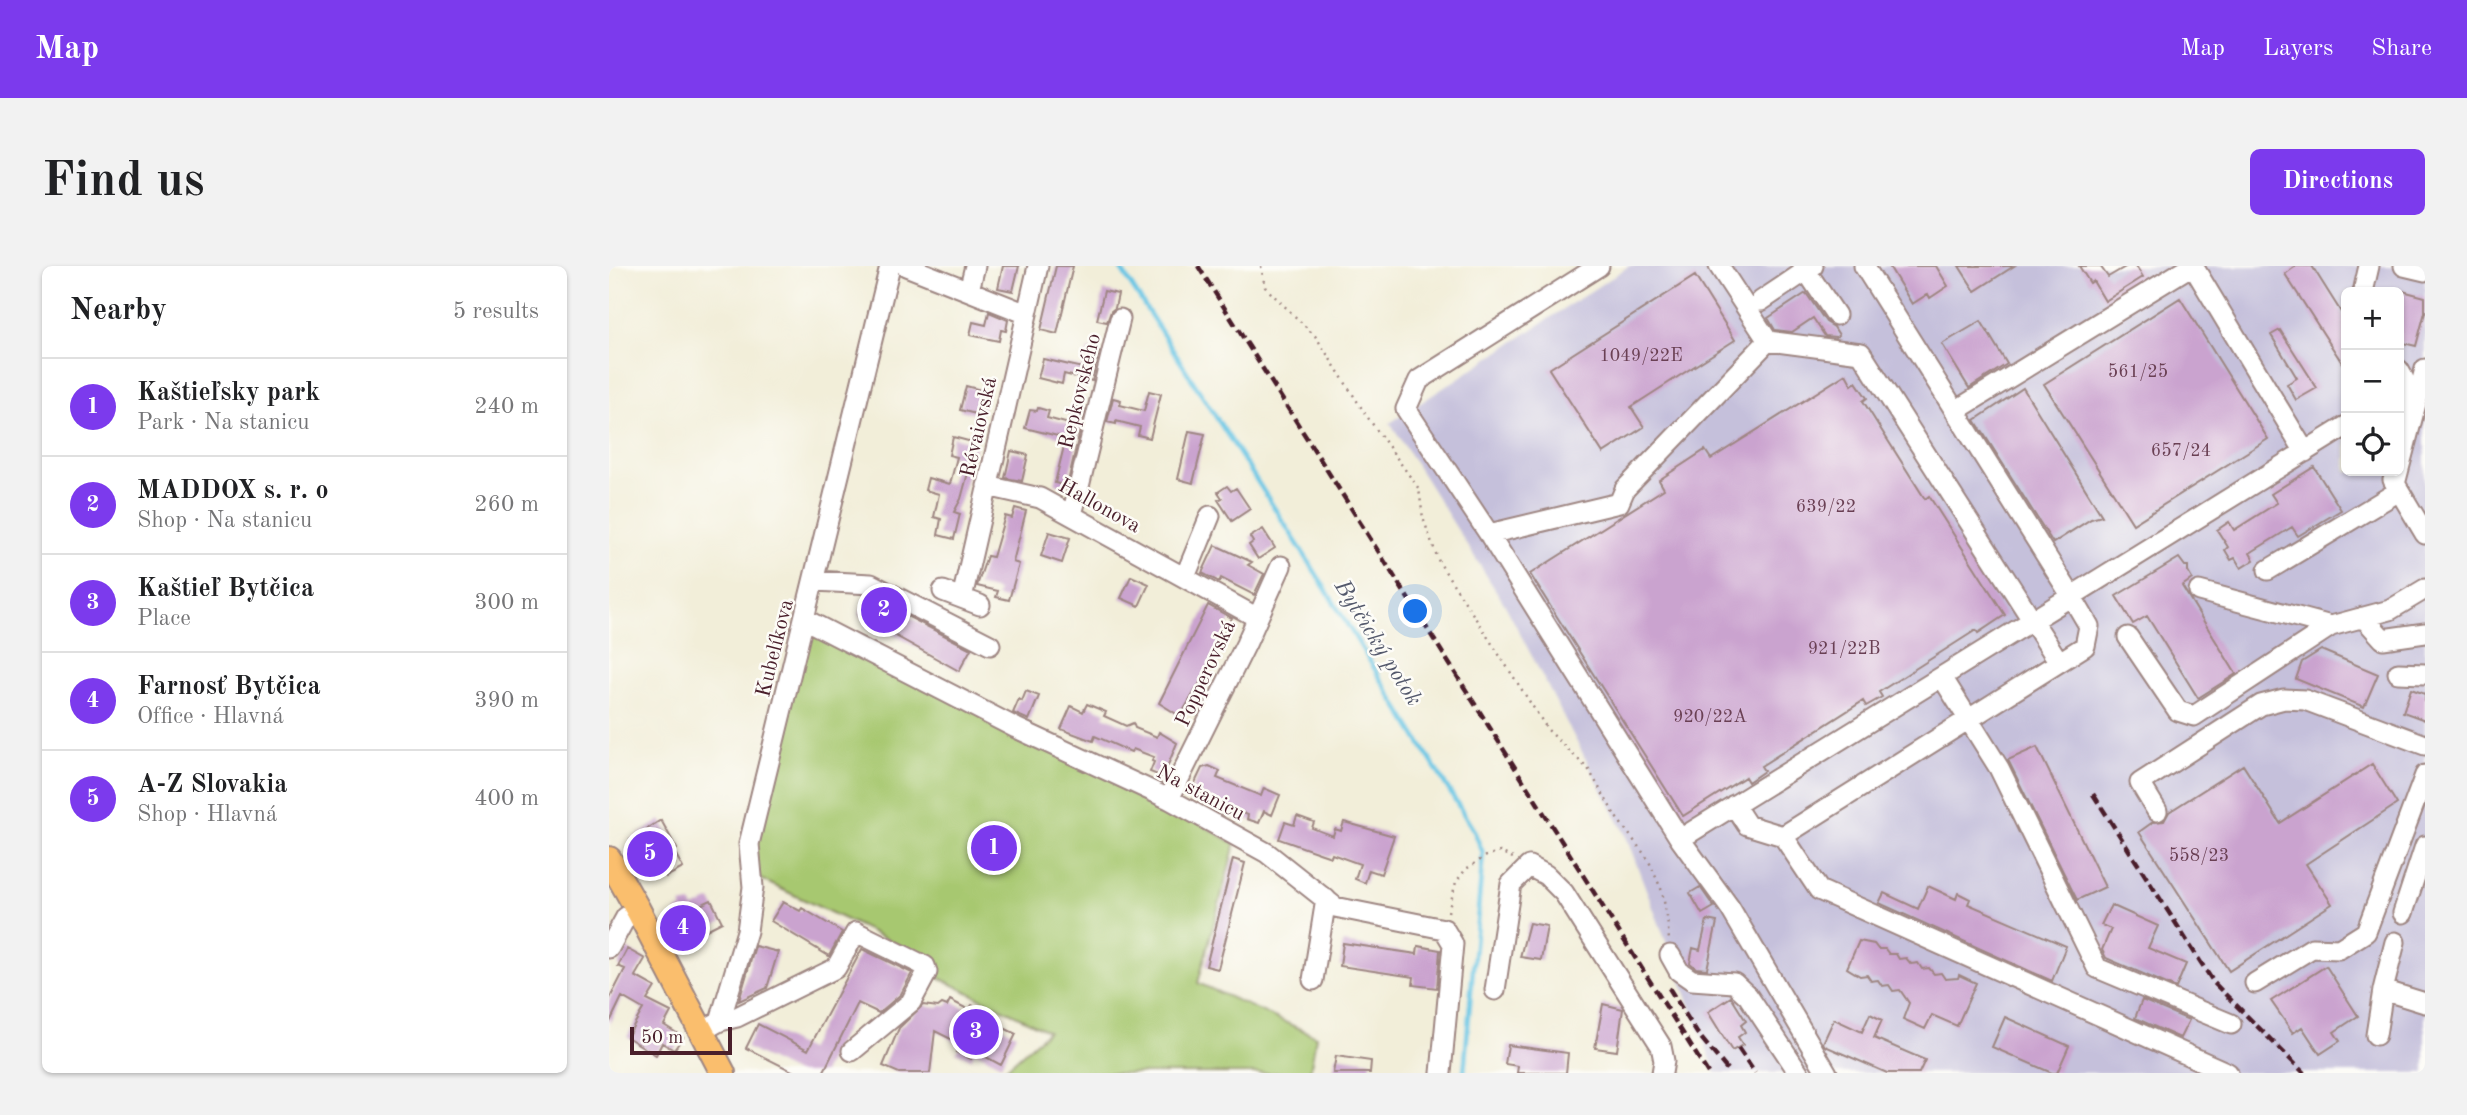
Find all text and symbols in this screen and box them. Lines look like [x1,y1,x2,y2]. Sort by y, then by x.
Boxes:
text: Map [35,33,99,66]
text: Map [2181,37,2225,61]
text: Layers [2263,37,2333,61]
text: Share [2371,37,2432,61]
button: Directions [2250,149,2425,215]
text: Find us [42,158,205,207]
map controls [2341,287,2404,476]
button: + [2341,287,2404,350]
text: Nearby [70,296,167,326]
text: 5 results [453,300,539,323]
street label: Repkovského [1056,331,1105,451]
house number: 1049/22E [1599,347,1683,365]
button: − [2341,350,2404,413]
house number: 561/25 [2108,363,2168,381]
street label: Révaiovská [958,375,1001,480]
text: Kaštieľsky park [137,380,320,406]
text: 1 [86,395,100,418]
text: 240 m [474,395,539,418]
text: Park · Na stanicu [137,411,310,434]
button: locate [2341,413,2404,476]
house number: 657/24 [2151,442,2211,460]
street label: Hallonova [1055,475,1144,537]
text: MADDOX s. r. o [137,478,329,504]
text: 2 [86,493,100,516]
text: 260 m [474,493,539,516]
house number: 639/22 [1796,498,1856,516]
text: Shop · Na stanicu [137,509,312,532]
water label: Bytčický potok [1328,575,1426,710]
text: Kaštieľ Bytčica [137,576,314,602]
pin: 2 [861,584,907,636]
text: 3 [86,591,100,614]
text: 300 m [474,591,539,614]
your location [1398,594,1432,628]
street label: Kubelíkova [753,597,798,699]
text: Place [137,607,191,630]
street label: Popperovská [1173,617,1240,730]
house number: 921/22B [1808,640,1880,658]
text: Farnosť Bytčica [137,674,321,700]
text: 4 [86,689,100,712]
text: 390 m [474,689,539,712]
text: Office · Hlavná [137,705,284,728]
house number: 920/22A [1673,708,1747,726]
street label: Na stanicu [1153,761,1248,825]
text: A-Z Slovakia [137,772,287,798]
text: 5 [86,787,100,810]
text: 400 m [474,787,539,810]
text: Shop · Hlavná [137,803,277,826]
pin: 1 [971,822,1017,874]
pin: 5 [627,828,673,880]
house number: 558/23 [2169,847,2229,865]
pin: 4 [660,902,706,954]
pin: 3 [953,1006,999,1058]
scale bar [630,1024,731,1056]
text: 50 m [641,1029,683,1048]

